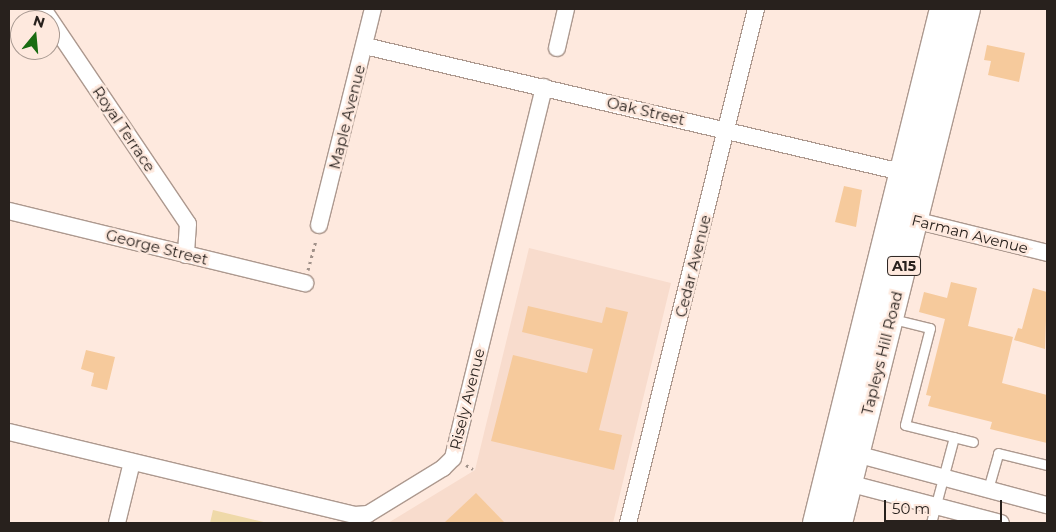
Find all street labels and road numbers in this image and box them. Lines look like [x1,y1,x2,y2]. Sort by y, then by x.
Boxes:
street label: Maple Avenue [325,63,369,171]
street label: Royal Terrace [89,83,159,175]
street label: Oak Street [605,93,687,129]
street label: Farman Avenue [910,211,1030,257]
street label: Cedar Avenue [672,213,714,319]
street label: George Street [104,226,210,268]
road number: A15 [886,255,922,278]
street label: Tapleys Hill Road [858,289,906,417]
street label: Risely Avenue [446,346,488,452]

